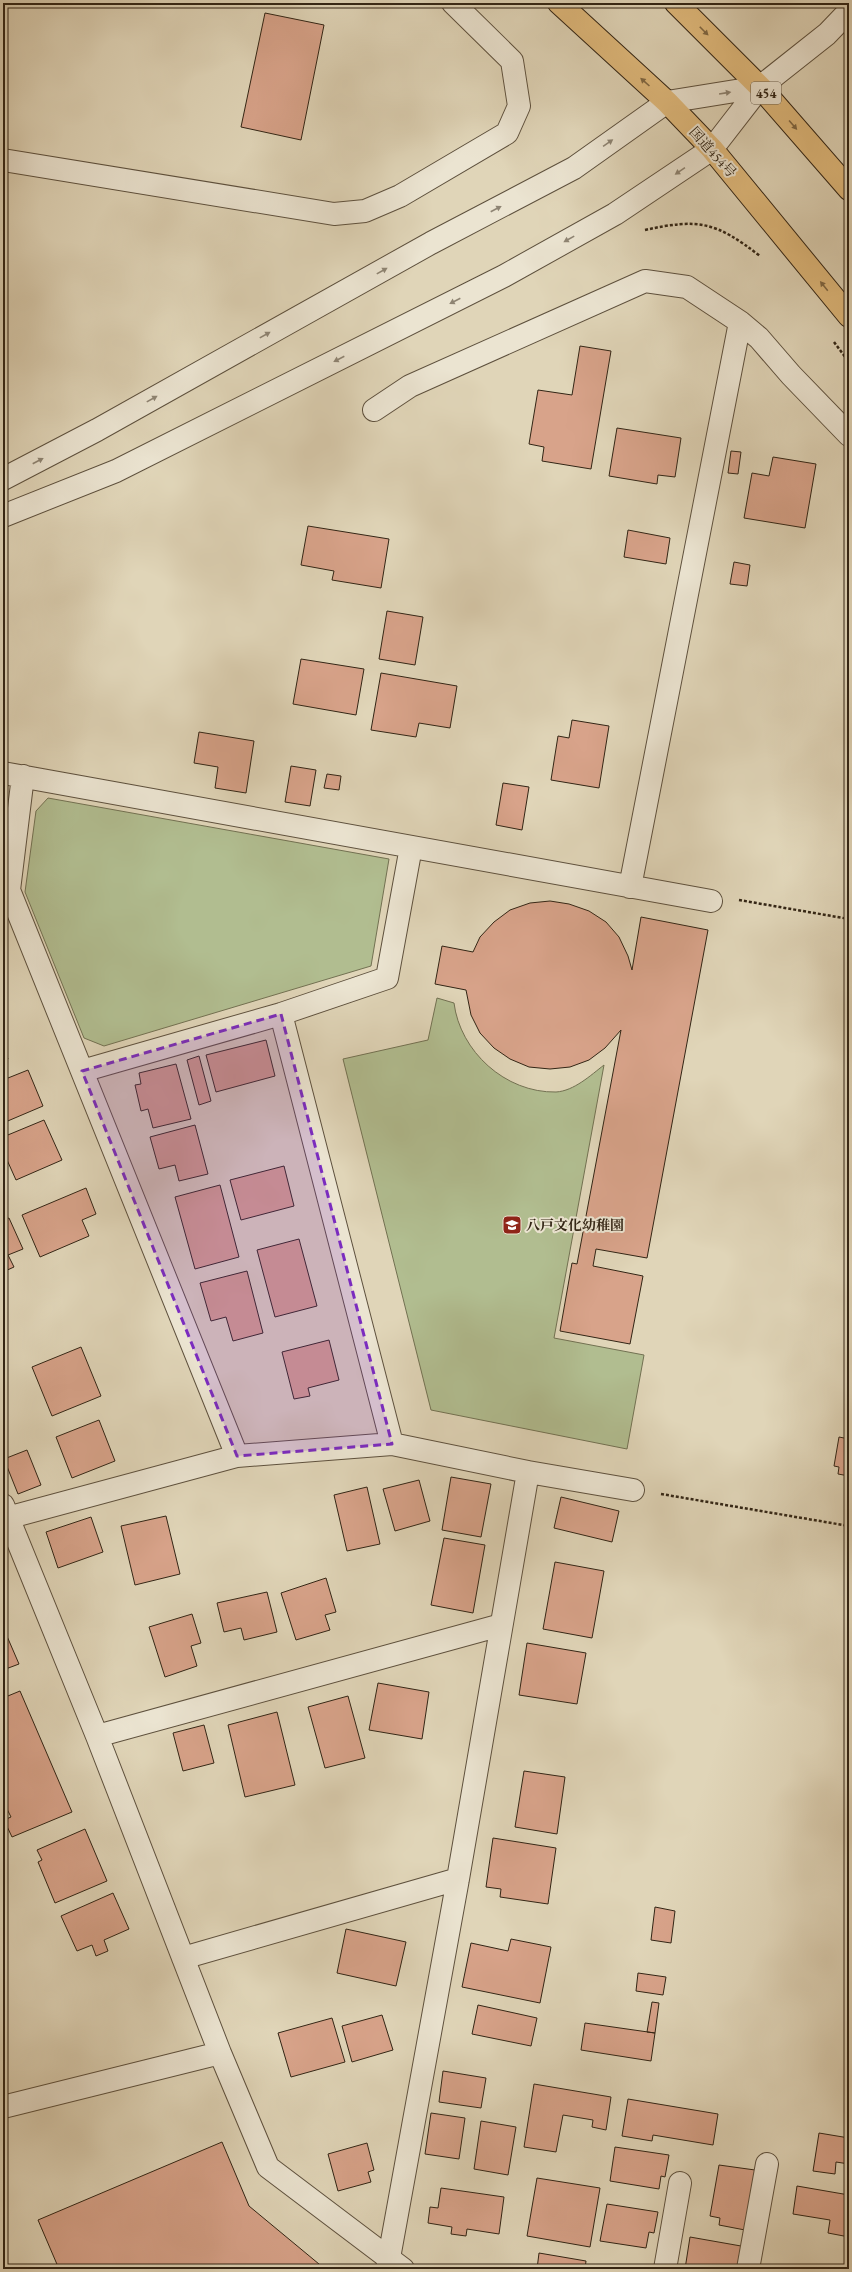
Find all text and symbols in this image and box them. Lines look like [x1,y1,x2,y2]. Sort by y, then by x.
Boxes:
one-way arrow [699,26,709,36]
one-way arrow [640,77,650,86]
road number: 454 [751,82,781,104]
one-way arrow [719,90,731,96]
one-way arrow [789,120,798,130]
street label: 国道454号 [686,123,740,181]
one-way arrow [603,139,614,147]
one-way arrow [674,167,685,175]
one-way arrow [491,205,502,212]
one-way arrow [563,236,575,243]
one-way arrow [376,267,388,274]
one-way arrow [820,281,829,292]
one-way arrow [449,297,460,304]
one-way arrow [259,332,271,339]
one-way arrow [333,356,344,362]
one-way arrow [146,395,158,402]
one-way arrow [32,458,43,464]
school or university icon: 八戸文化幼稚園 [501,1214,523,1236]
place label: 八戸文化幼稚園 [526,1216,624,1234]

